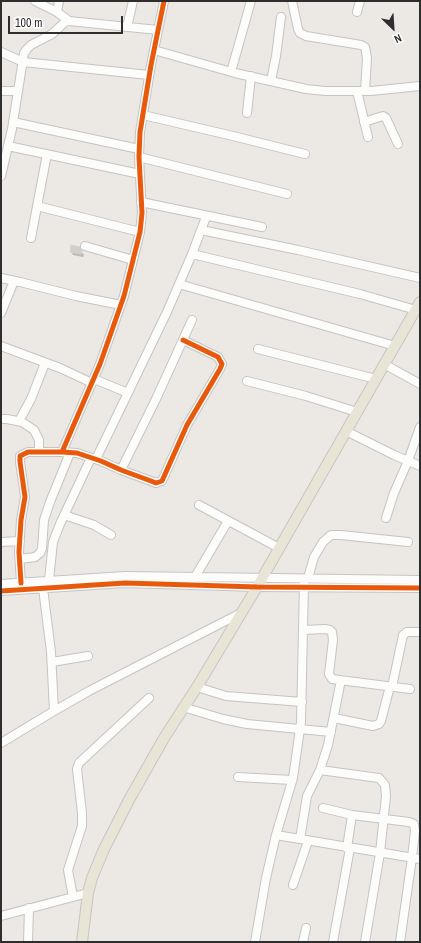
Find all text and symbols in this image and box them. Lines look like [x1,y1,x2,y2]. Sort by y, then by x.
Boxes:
scale bar [10,8,125,34]
north arrow [373,8,413,48]
text: 100 m [15,15,42,31]
text: N [392,31,404,47]

